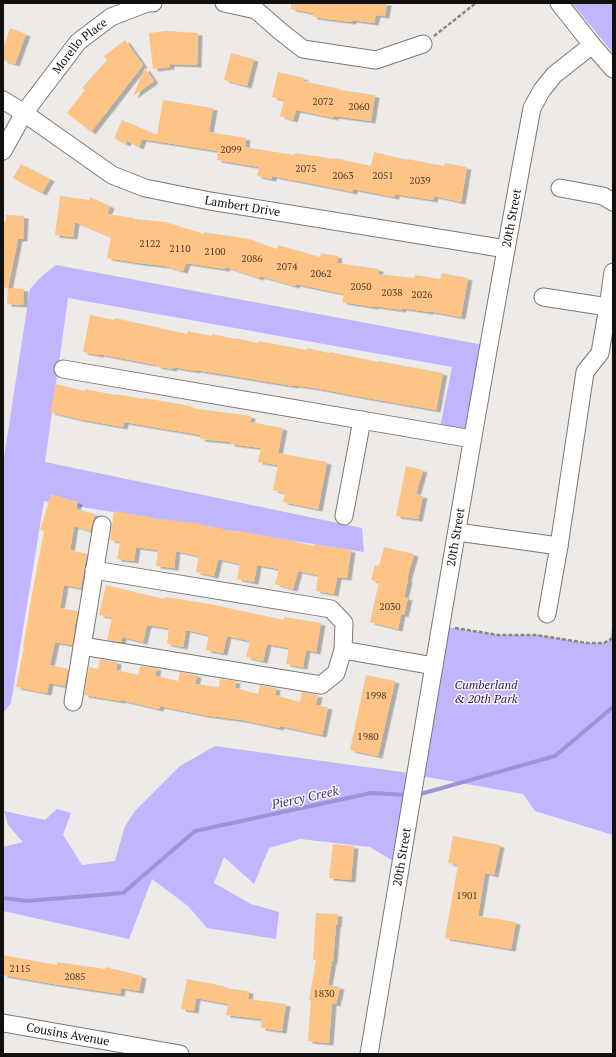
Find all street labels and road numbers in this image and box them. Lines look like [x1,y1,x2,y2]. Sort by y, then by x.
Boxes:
street label: Morello Place [49,15,110,76]
street label: 20th Street [499,187,524,249]
street label: Lambert Drive [204,192,281,219]
street label: 20th Street [443,506,468,568]
street label: 20th Street [389,826,414,887]
street label: Cousins Avenue [25,1019,111,1049]

